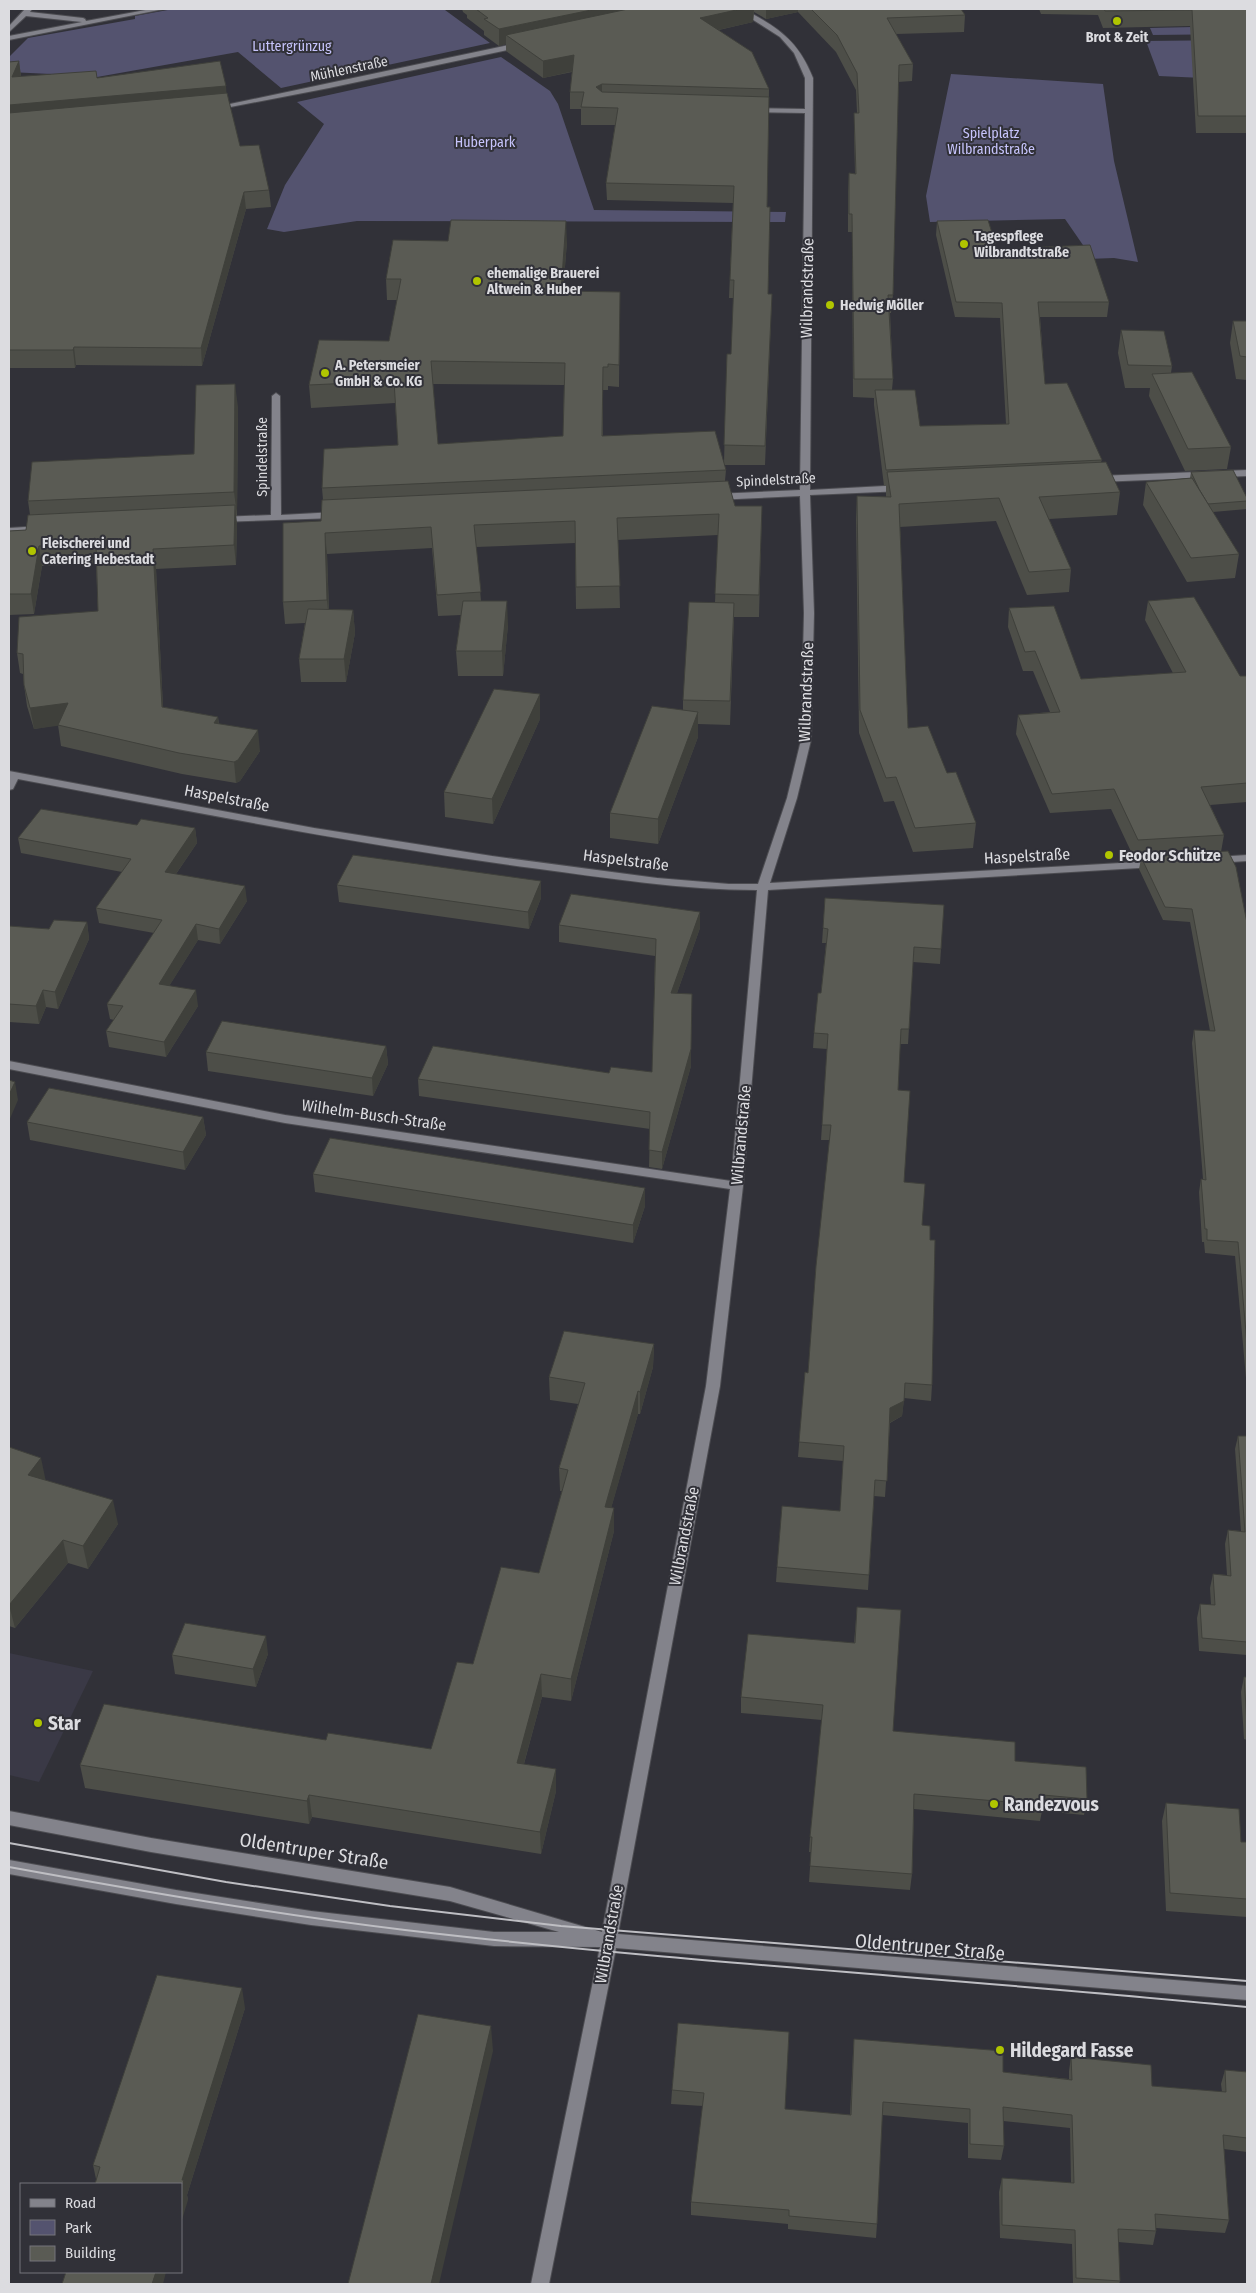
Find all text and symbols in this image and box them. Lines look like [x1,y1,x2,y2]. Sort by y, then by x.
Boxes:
marker: Brot & Zeit [1111,15,1123,27]
place label: Brot & Zeit [1086,29,1149,46]
park label: Luttergrünzug [252,38,332,55]
street label: Mühlenstraße [309,52,389,86]
park label: Spielplatz Wilbrandstraße [947,125,1035,158]
park label: Huberpark [455,134,516,151]
place label: Tagespflege Wilbrandtstraße [974,228,1069,261]
street label: Wilbrandstraße [797,238,817,338]
marker: Tagespflege Wilbrandtstraße [958,238,970,250]
place label: ehemalige Brauerei Altwein & Huber [486,265,600,298]
marker: ehemalige Brauerei Altwein & Huber [471,275,483,287]
place label: Hedwig Möller [840,297,924,314]
marker: Hedwig Möller [824,299,836,311]
place label: A. Petersmeier GmbH & Co. KG [334,357,422,390]
marker: A. Petersmeier GmbH & Co. KG [319,367,331,379]
street label: Spindelstraße [254,417,271,497]
street label: Spindelstraße [736,469,816,491]
place label: Fleischerei und Catering Hebestadt [42,535,156,568]
marker: Fleischerei und Catering Hebestadt [26,545,38,557]
street label: Wilbrandstraße [795,642,817,742]
street label: Haspelstraße [183,780,271,816]
street label: Haspelstraße [983,844,1071,868]
street label: Haspelstraße [582,845,670,875]
place label: Feodor Schütze [1119,846,1221,865]
marker: Feodor Schütze [1103,849,1115,861]
street label: Wilbrandstraße [727,1084,755,1186]
street label: Wilhelm-Busch-Straße [300,1095,448,1135]
street label: Wilbrandstraße [665,1485,703,1587]
place label: Star [48,1712,82,1735]
marker: Star [32,1717,44,1729]
place label: Randezvous [1004,1793,1099,1816]
marker: Randezvous [988,1798,1000,1810]
street label: Oldentruper Straße [238,1828,390,1874]
street label: Wilbrandstraße [591,1883,627,1985]
street label: Oldentruper Straße [854,1929,1006,1965]
place label: Hildegard Fasse [1010,2039,1134,2062]
marker: Hildegard Fasse [994,2044,1006,2056]
legend [20,2183,182,2273]
text: Road [65,2194,96,2212]
text: Park [65,2219,92,2237]
text: Building [65,2244,116,2262]

